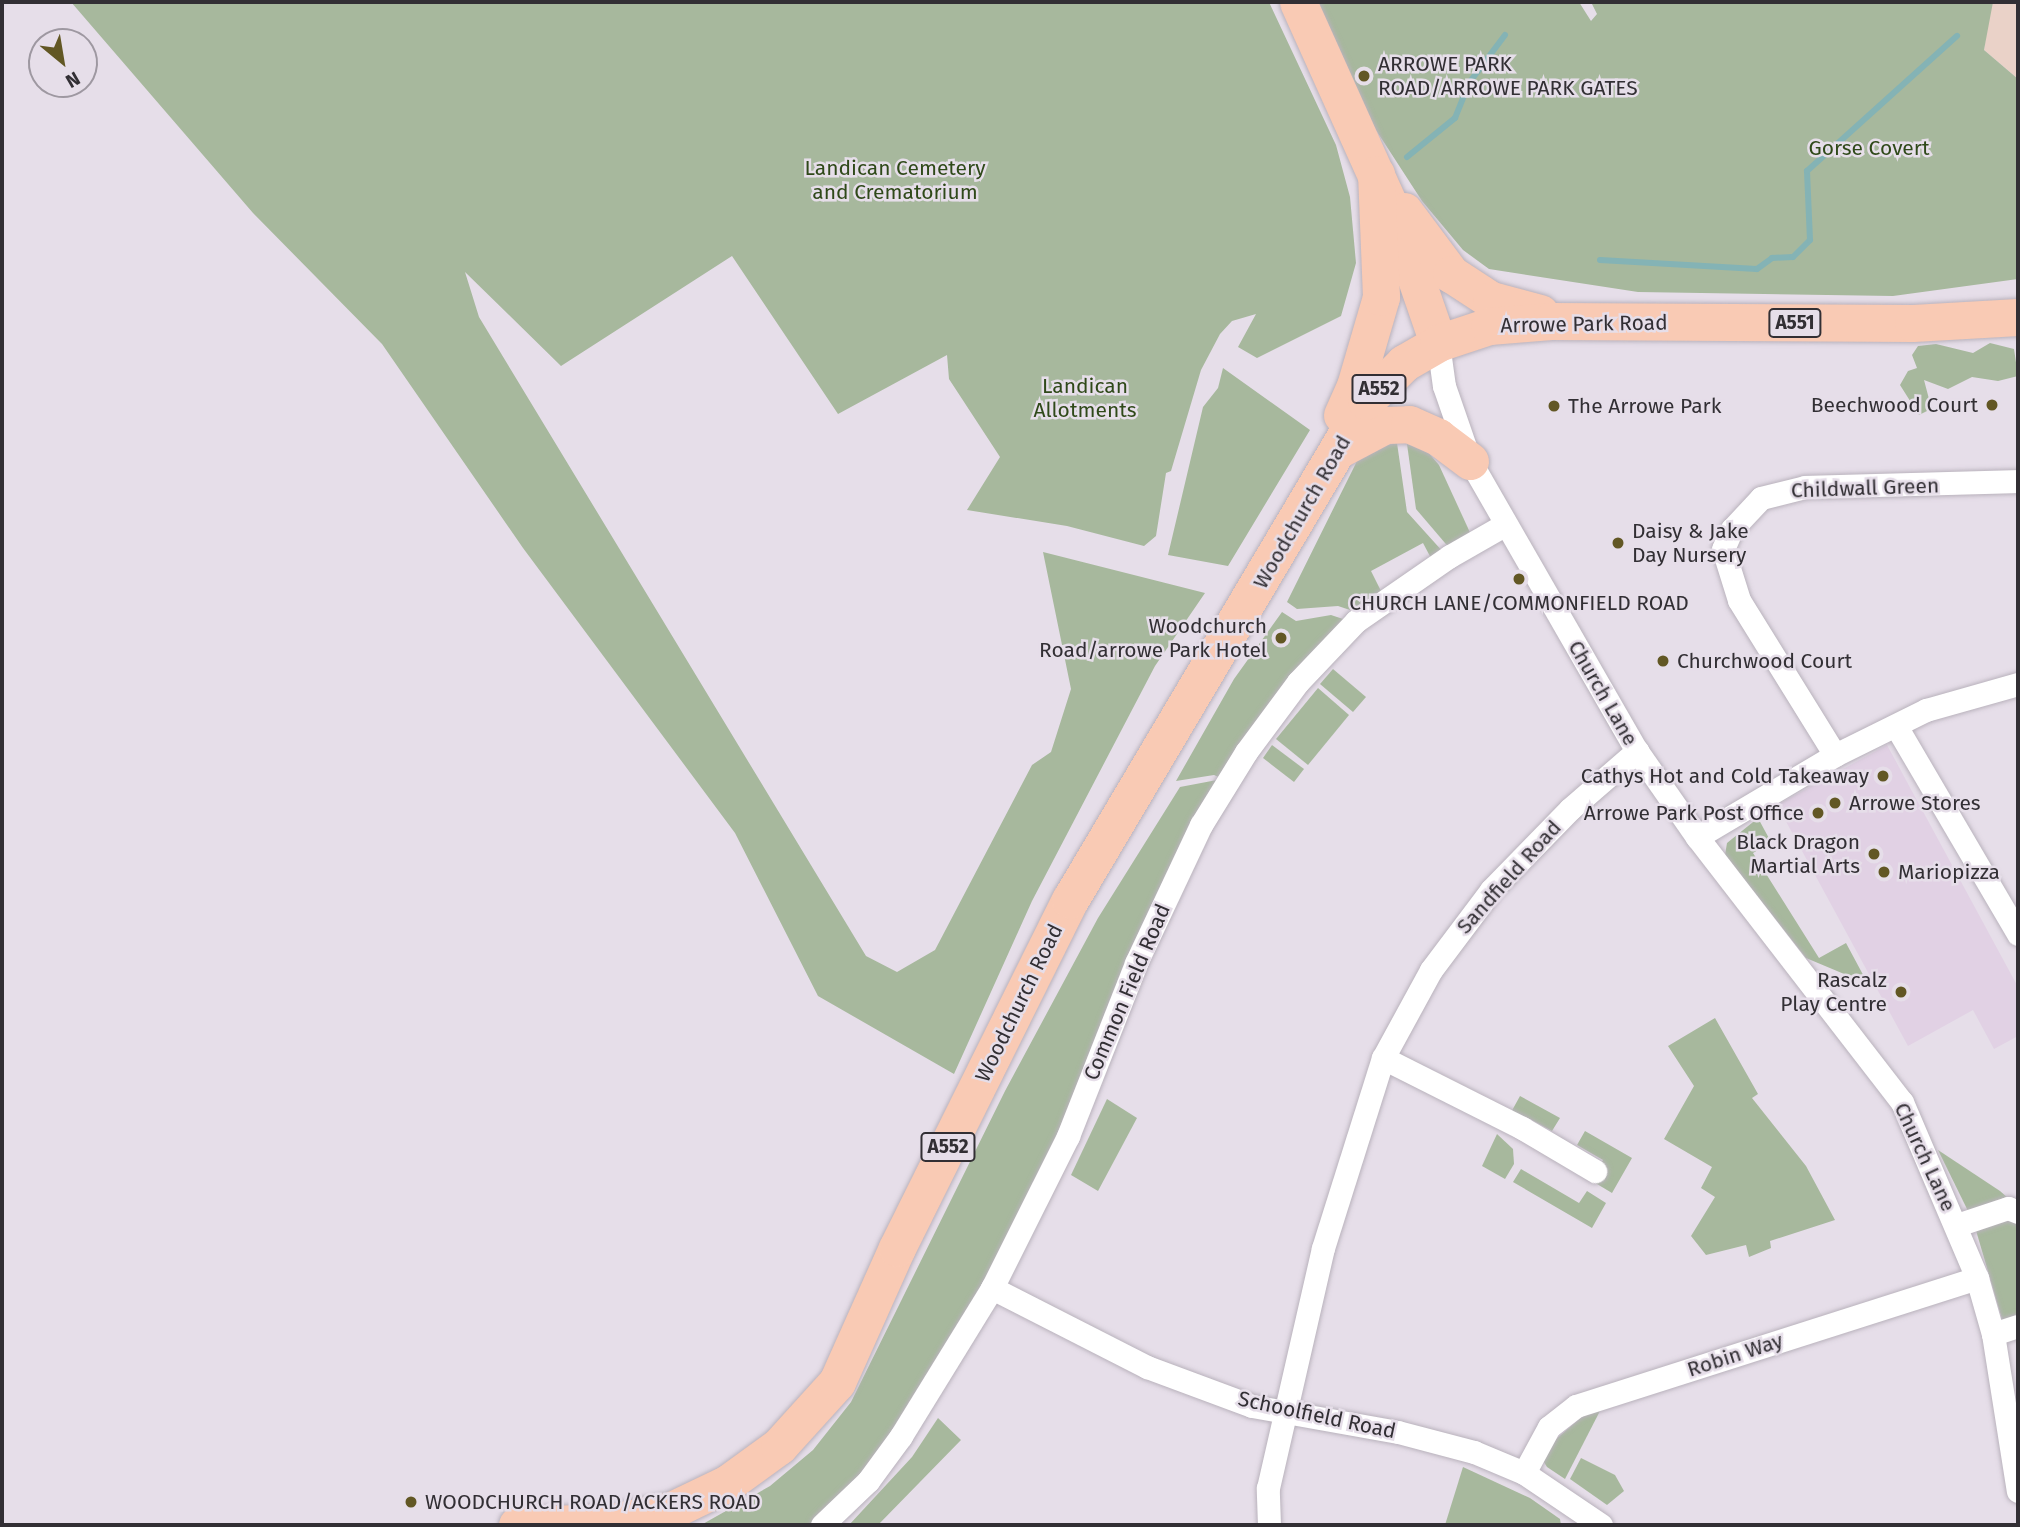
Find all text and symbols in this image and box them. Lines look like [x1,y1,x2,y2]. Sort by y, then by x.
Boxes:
north arrow [28,28,98,98]
place label: ARROWE PARK ROAD/ARROWE PARK GATES [1378,51,1638,101]
text: N [62,67,84,93]
marker: ARROWE PARK ROAD/ARROWE PARK GATES [1356,68,1372,84]
park label: Gorse Covert [1808,135,1930,161]
park label: Landican Cemetery and Crematorium [805,155,985,205]
road number: A551 [1767,308,1823,338]
street label: Arrowe Park Road [1500,310,1668,338]
park label: Landican Allotments [1033,373,1137,423]
road number: A552 [1351,374,1407,404]
place label: Beechwood Court [1811,392,1978,418]
place label: The Arrowe Park [1568,393,1721,419]
marker: Beechwood Court [1984,397,2000,413]
marker: The Arrowe Park [1546,398,1562,414]
street label: Woodchurch Road [1248,431,1356,593]
street label: Childwall Green [1791,473,1939,503]
place label: Daisy & Jake Day Nursery [1632,518,1749,568]
marker: Daisy & Jake Day Nursery [1610,535,1626,551]
marker: CHURCH LANE/COMMONFIELD ROAD [1511,571,1527,587]
place label: CHURCH LANE/COMMONFIELD ROAD [1349,590,1689,616]
place label: Woodchurch Road/arrowe Park Hotel [1039,613,1267,663]
marker: Woodchurch Road/arrowe Park Hotel [1273,630,1289,646]
street label: Church Lane [1563,636,1643,750]
place label: Churchwood Court [1677,648,1852,674]
marker: Churchwood Court [1655,653,1671,669]
place label: Cathys Hot and Cold Takeaway [1581,763,1869,789]
marker: Cathys Hot and Cold Takeaway [1875,768,1891,784]
place label: Arrowe Stores [1849,790,1981,816]
marker: Arrowe Stores [1827,795,1843,811]
place label: Arrowe Park Post Office [1584,800,1804,826]
marker: Arrowe Park Post Office [1810,805,1826,821]
street label: Sandfield Road [1452,815,1566,939]
place label: Black Dragon Martial Arts [1736,829,1860,879]
marker: Black Dragon Martial Arts [1866,846,1882,862]
place label: Mariopizza [1898,859,2000,885]
marker: Mariopizza [1876,864,1892,880]
street label: Common Field Road [1078,900,1176,1084]
street label: Woodchurch Road [970,920,1068,1086]
place label: Rascalz Play Centre [1780,967,1887,1017]
marker: Rascalz Play Centre [1893,984,1909,1000]
street label: Church Lane [1889,1099,1961,1215]
road number: A552 [920,1132,976,1162]
street label: Robin Way [1684,1328,1786,1382]
street label: Schoolfield Road [1236,1386,1398,1444]
place label: WOODCHURCH ROAD/ACKERS ROAD [425,1489,761,1515]
marker: WOODCHURCH ROAD/ACKERS ROAD [403,1494,419,1510]

